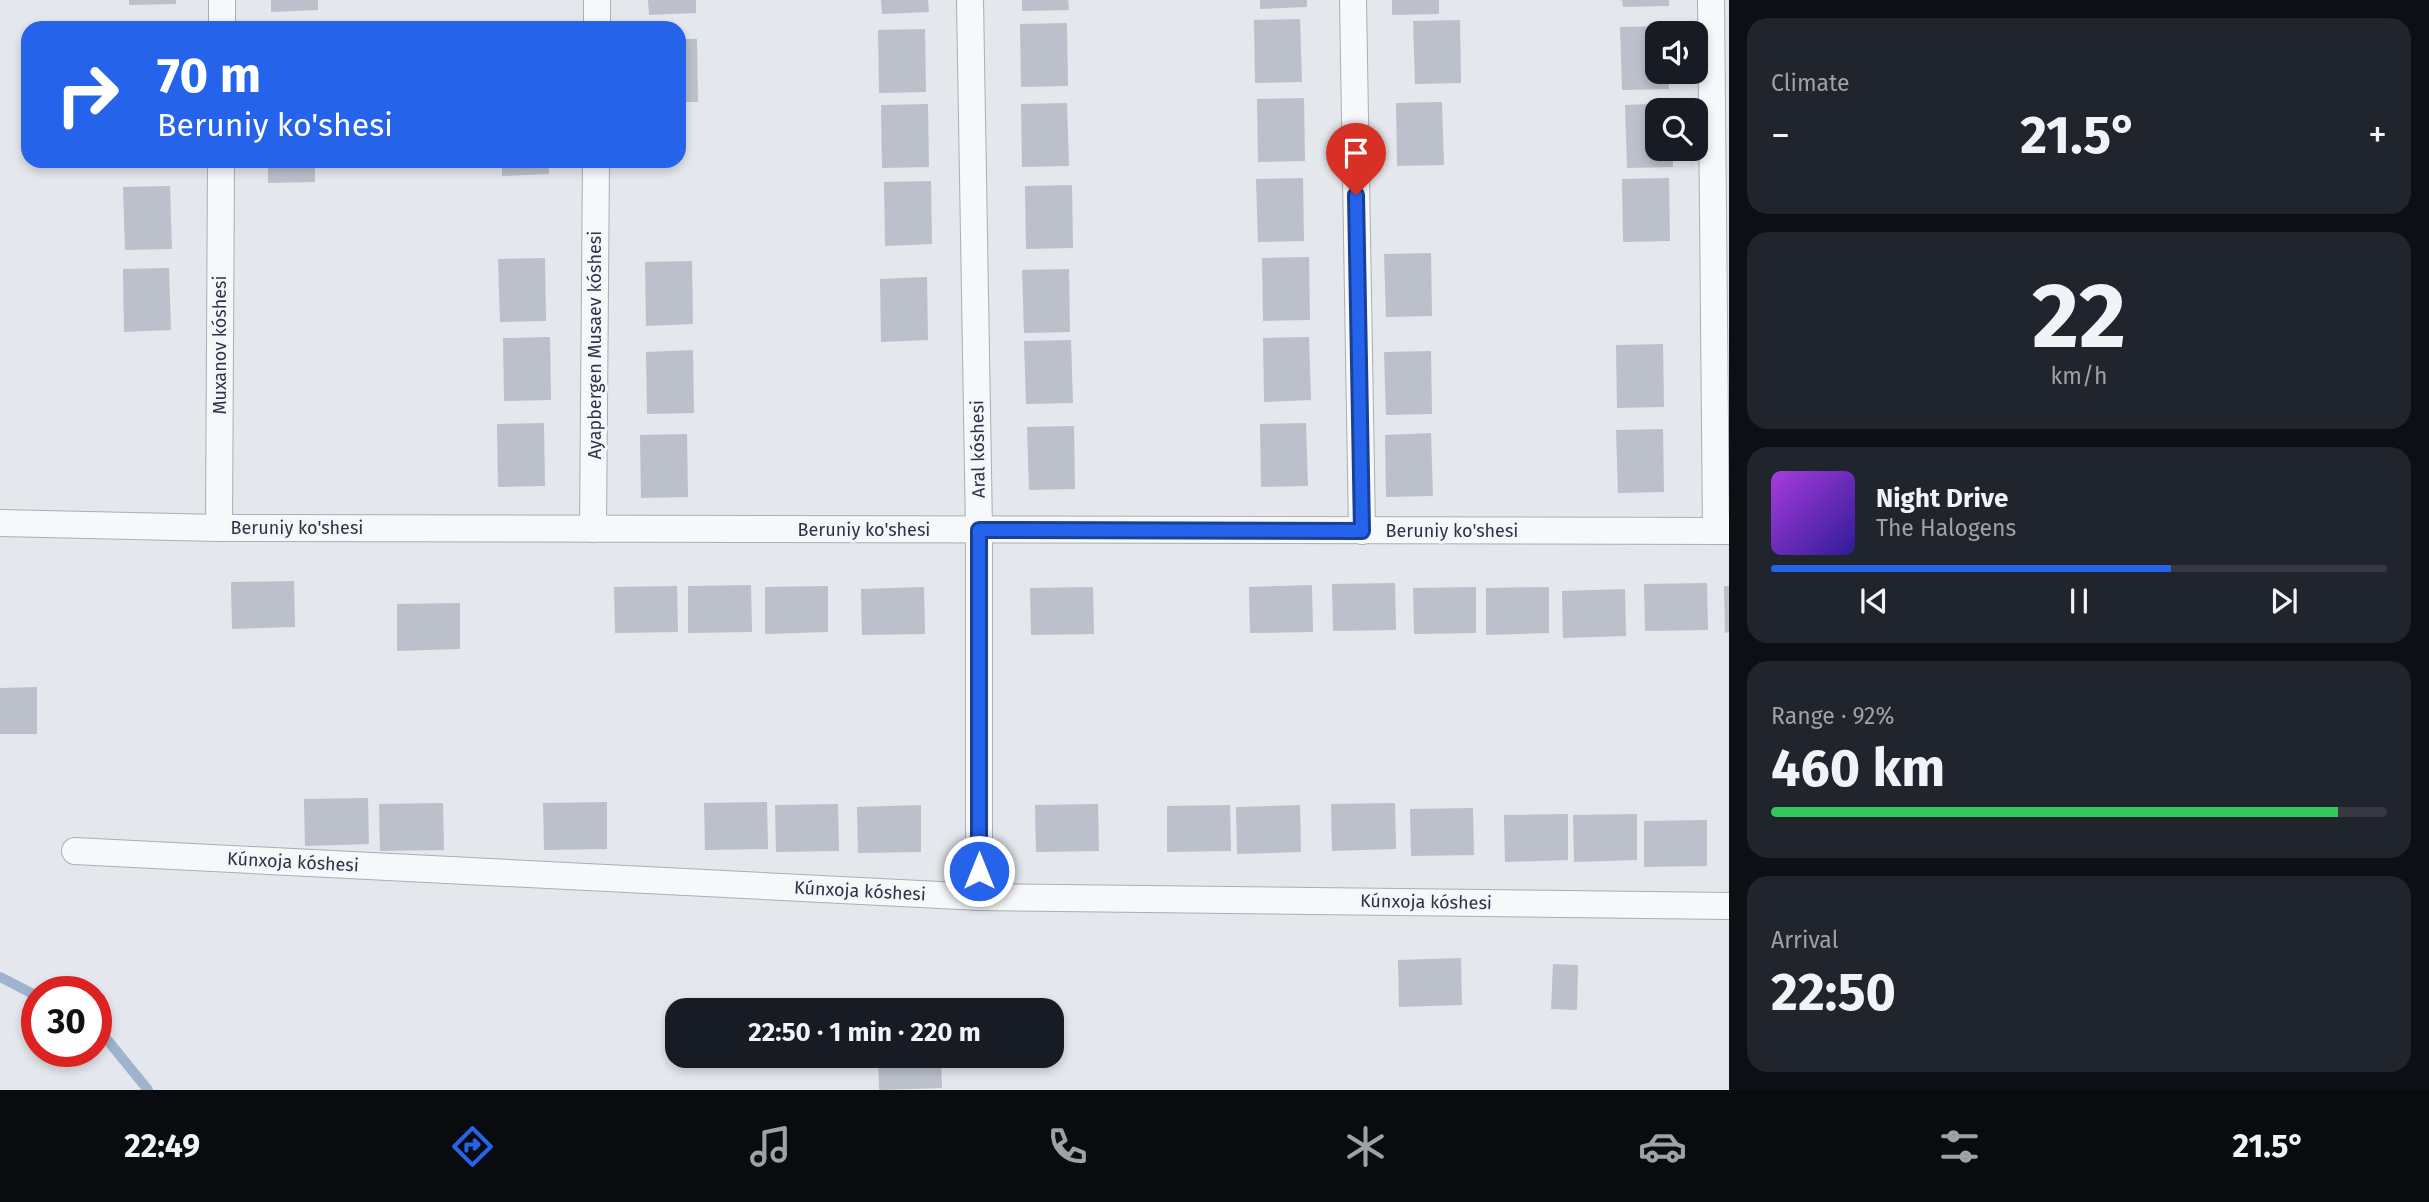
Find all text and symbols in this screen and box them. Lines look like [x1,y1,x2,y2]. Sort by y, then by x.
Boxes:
map controls [1645,21,1708,161]
button: sound [1645,21,1708,84]
text: 70 m [157,46,261,105]
icon: right [42,49,133,140]
text: Climate [1771,69,1850,97]
button: search [1645,98,1708,161]
text: 21.5° [2020,104,2138,167]
text: Beruniy ko'shesi [157,106,393,144]
text: − [1771,112,1790,158]
text: + [2368,112,2387,158]
pin [1326,123,1386,195]
icon: arrive [1337,134,1375,172]
street label: Ayapbergen Musaev kóshesi [584,231,606,459]
text: 22 [2032,262,2126,371]
street label: Muxanov kóshesi [209,275,231,415]
text: km/h [2051,362,2107,390]
street label: Aral kóshesi [966,400,990,498]
text: Night Drive [1876,483,2008,514]
text: The Halogens [1876,514,2016,542]
street label: Beruniy ko'shesi [231,517,363,539]
street label: Beruniy ko'shesi [798,519,930,541]
street label: Beruniy ko'shesi [1386,520,1518,542]
icon: previous [1855,582,1893,620]
icon: pause [2060,582,2098,620]
icon: next [2265,582,2303,620]
text: Range · 92% [1771,702,1894,730]
text: 460 km [1771,737,1945,800]
position arrow [942,834,1016,908]
street label: Kúnxoja kóshesi [227,848,359,876]
street label: Kúnxoja kóshesi [794,877,926,905]
street label: Kúnxoja kóshesi [1360,890,1492,914]
text: Arrival [1771,926,1838,954]
text: 22:50 [1771,961,1896,1024]
speed limit sign: 30 [21,976,112,1067]
text: 22:50 · 1 min · 220 m [748,1017,981,1048]
icon: directions [448,1122,497,1171]
icon: music [746,1122,795,1171]
icon: phone [1043,1122,1092,1171]
icon: climate [1341,1122,1390,1171]
icon: car [1638,1122,1687,1171]
icon: filters [1935,1122,1984,1171]
text: 22:49 [124,1127,200,1165]
text: 21.5° [2233,1127,2305,1165]

